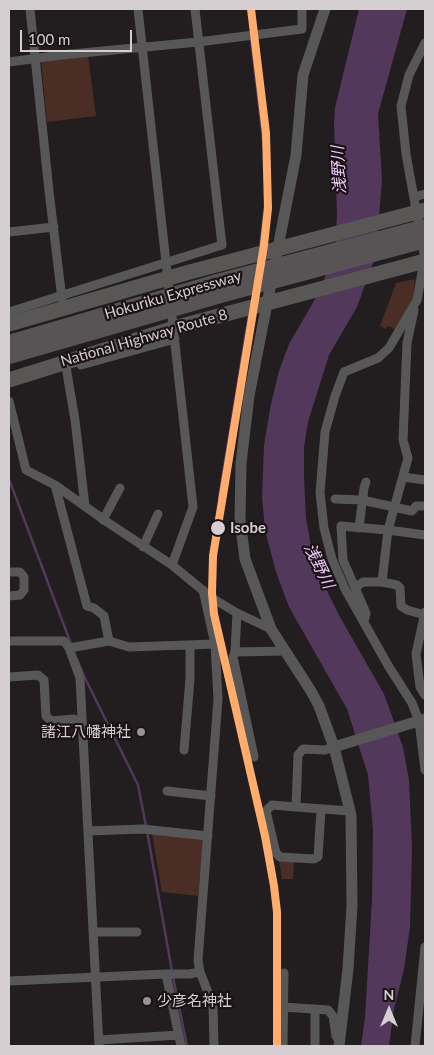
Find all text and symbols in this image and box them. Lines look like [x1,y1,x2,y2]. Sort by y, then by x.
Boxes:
scale bar [22,20,135,52]
text: 100 m [28,30,70,48]
water label: 浅野川 [328,146,350,194]
street label: Hokuriku Expressway [102,267,244,323]
street label: National Highway Route 8 [59,306,229,370]
marker: Isobe [209,519,227,537]
place label: Isobe [230,519,266,537]
water label: 浅野川 [300,540,338,592]
place label: 諸江八幡神社 [41,723,131,741]
marker: 諸江八幡神社 [135,726,147,738]
north arrow [364,985,414,1035]
text: N [384,986,394,1003]
place label: 少彦名神社 [157,992,232,1010]
marker: 少彦名神社 [141,995,153,1007]

